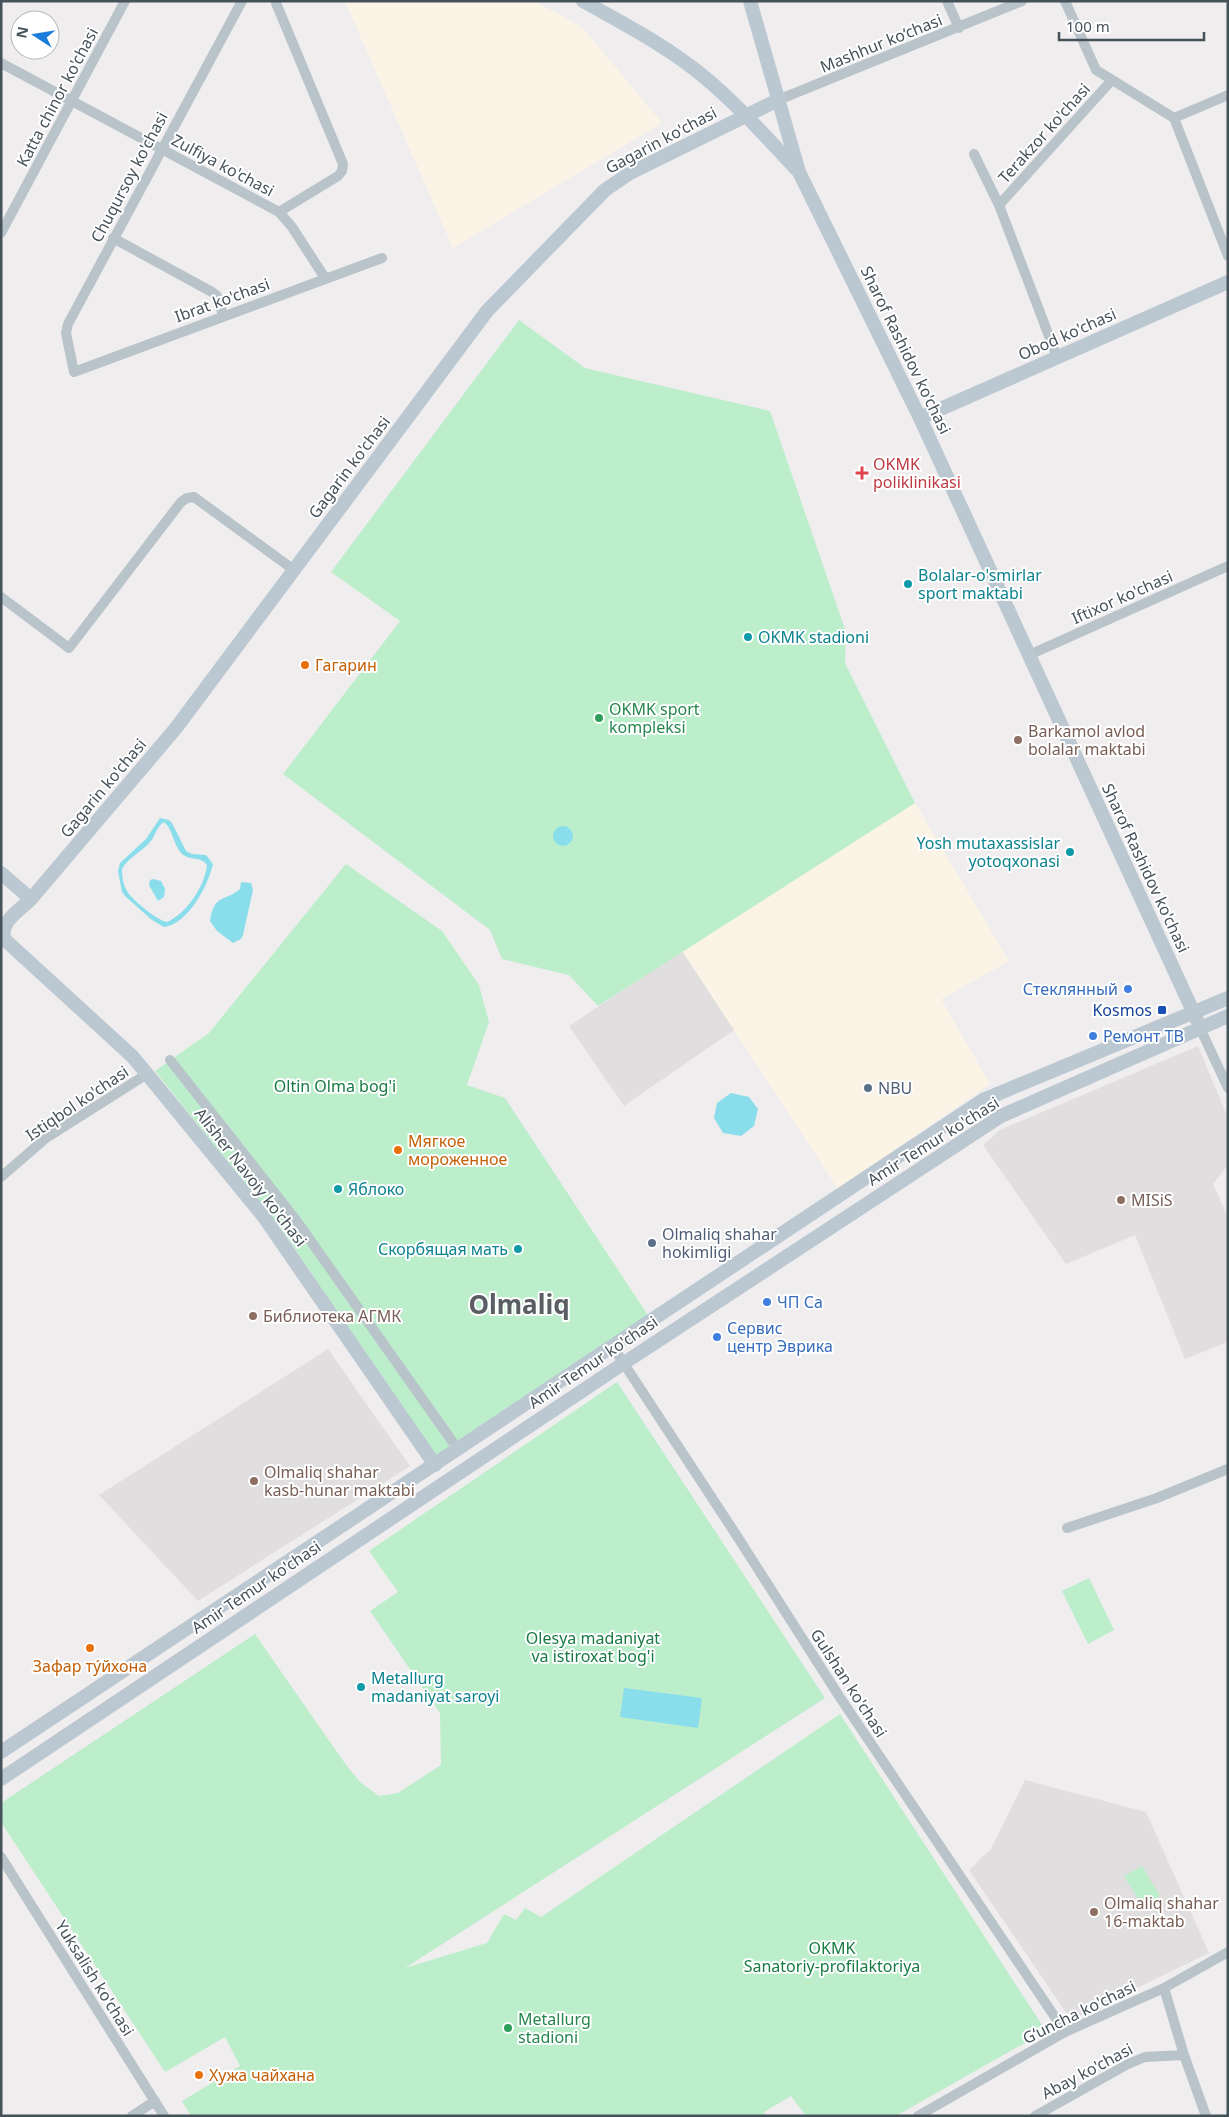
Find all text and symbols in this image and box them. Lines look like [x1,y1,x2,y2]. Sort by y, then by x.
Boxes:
street label: Mashhur ko‘chasi [817,8,945,78]
north arrow [10,10,60,60]
scale bar [1059,10,1204,42]
text: 100 m [1066,16,1110,36]
street label: Katta chinor ko'chasi [11,24,103,170]
text: N [11,25,32,40]
street label: Terakzor ko'chasi [993,78,1095,188]
street label: Gagarin ko'chasi [601,101,721,179]
street label: Chuqursoy ko'chasi [85,108,173,246]
street label: Zulfiya ko'chasi [168,129,278,201]
street label: Sharof Rashidov ko'chasi [856,262,956,438]
street label: Ibrat ko'chasi [171,273,273,327]
street label: Obod ko'chasi [1015,303,1119,365]
street label: Gagarin ko'chasi [303,411,395,523]
place label: OKMK poliklinikasi [873,453,961,493]
marker: OKMK poliklinikasi [855,466,869,480]
place label: Bolalar-o'smirlar sport maktabi [918,564,1042,604]
street label: Iftixor ko'chasi [1068,565,1176,629]
marker: Bolalar-o'smirlar sport maktabi [902,578,914,590]
place label: OKMK stadioni [758,626,869,648]
marker: OKMK stadioni [742,631,754,643]
place label: Гагарин [315,654,377,676]
marker: Гагарин [299,659,311,671]
place label: OKMK sport kompleksi [609,698,700,738]
marker: OKMK sport kompleksi [593,712,605,724]
place label: Barkamol avlod bolalar maktabi [1028,720,1146,760]
street label: Gagarin ko'chasi [55,734,151,842]
marker: Barkamol avlod bolalar maktabi [1012,734,1024,746]
street label: Sharof Rashidov ko'chasi [1097,780,1195,956]
place label: Yosh mutaxassislar yotoqxonasi [916,832,1060,872]
marker: Yosh mutaxassislar yotoqxonasi [1064,846,1076,858]
place label: Стеклянный [1023,978,1118,1000]
marker: Стеклянный [1122,983,1134,995]
place label: Kosmos [1092,999,1152,1021]
marker: Kosmos [1156,1004,1168,1016]
place label: Ремонт ТВ [1103,1025,1184,1047]
marker: Ремонт ТВ [1087,1030,1099,1042]
street label: Istiqbol ko'chasi [21,1060,133,1146]
park label: Oltin Olma bog'i [274,1075,396,1097]
place label: NBU [878,1077,912,1099]
marker: NBU [862,1082,874,1094]
street label: Amir Temur ko'chasi [863,1092,1003,1190]
street label: Alisher Navoiy ko'chasi [190,1103,312,1251]
place label: Мягкое мороженное [408,1130,507,1170]
marker: Мягкое мороженное [392,1144,404,1156]
place label: Яблоко [348,1178,404,1200]
marker: Яблоко [332,1183,344,1195]
place label: MISiS [1131,1189,1173,1211]
marker: MISiS [1115,1194,1127,1206]
place label: Olmaliq shahar hokimligi [662,1223,777,1263]
marker: Olmaliq shahar hokimligi [646,1237,658,1249]
place label: Скорбящая мать [378,1238,508,1260]
marker: Скорбящая мать [512,1243,524,1255]
district label: Olmaliq [468,1286,570,1322]
place label: ЧП Са [777,1291,823,1313]
marker: ЧП Са [761,1296,773,1308]
place label: Библиотека АГМК [263,1305,401,1327]
marker: Библиотека АГМК [247,1310,259,1322]
street label: Amir Temur ko'chasi [524,1311,662,1413]
place label: Сервис центр Эврика [727,1317,833,1357]
marker: Сервис центр Эврика [711,1331,723,1343]
place label: Olmaliq shahar kasb-hunar maktabi [264,1461,415,1501]
marker: Olmaliq shahar kasb-hunar maktabi [248,1475,260,1487]
street label: Amir Temur ko'chasi [187,1536,325,1638]
street label: Gulshan ko'chasi [806,1624,892,1742]
park label: Olesya madaniyat va istiroxat bog'i [526,1627,660,1667]
marker: Зафар тýйхона [84,1642,96,1654]
place label: Зафар тýйхона [33,1655,147,1677]
place label: Metallurg madaniyat saroyi [371,1667,499,1707]
marker: Metallurg madaniyat saroyi [355,1681,367,1693]
place label: Olmaliq shahar 16-maktab [1104,1892,1219,1932]
marker: Olmaliq shahar 16-maktab [1088,1906,1100,1918]
street label: Yuksalish ko'chasi [51,1916,139,2040]
park label: OKMK Sanatoriy-profilaktoriya [744,1937,920,1977]
street label: G‘uncha ko'chasi [1019,1975,1139,2049]
place label: Metallurg stadioni [518,2008,591,2048]
marker: Metallurg stadioni [502,2022,514,2034]
street label: Abay ko'chasi [1038,2038,1136,2104]
place label: Хужа чайхана [209,2064,315,2086]
marker: Хужа чайхана [193,2069,205,2081]

